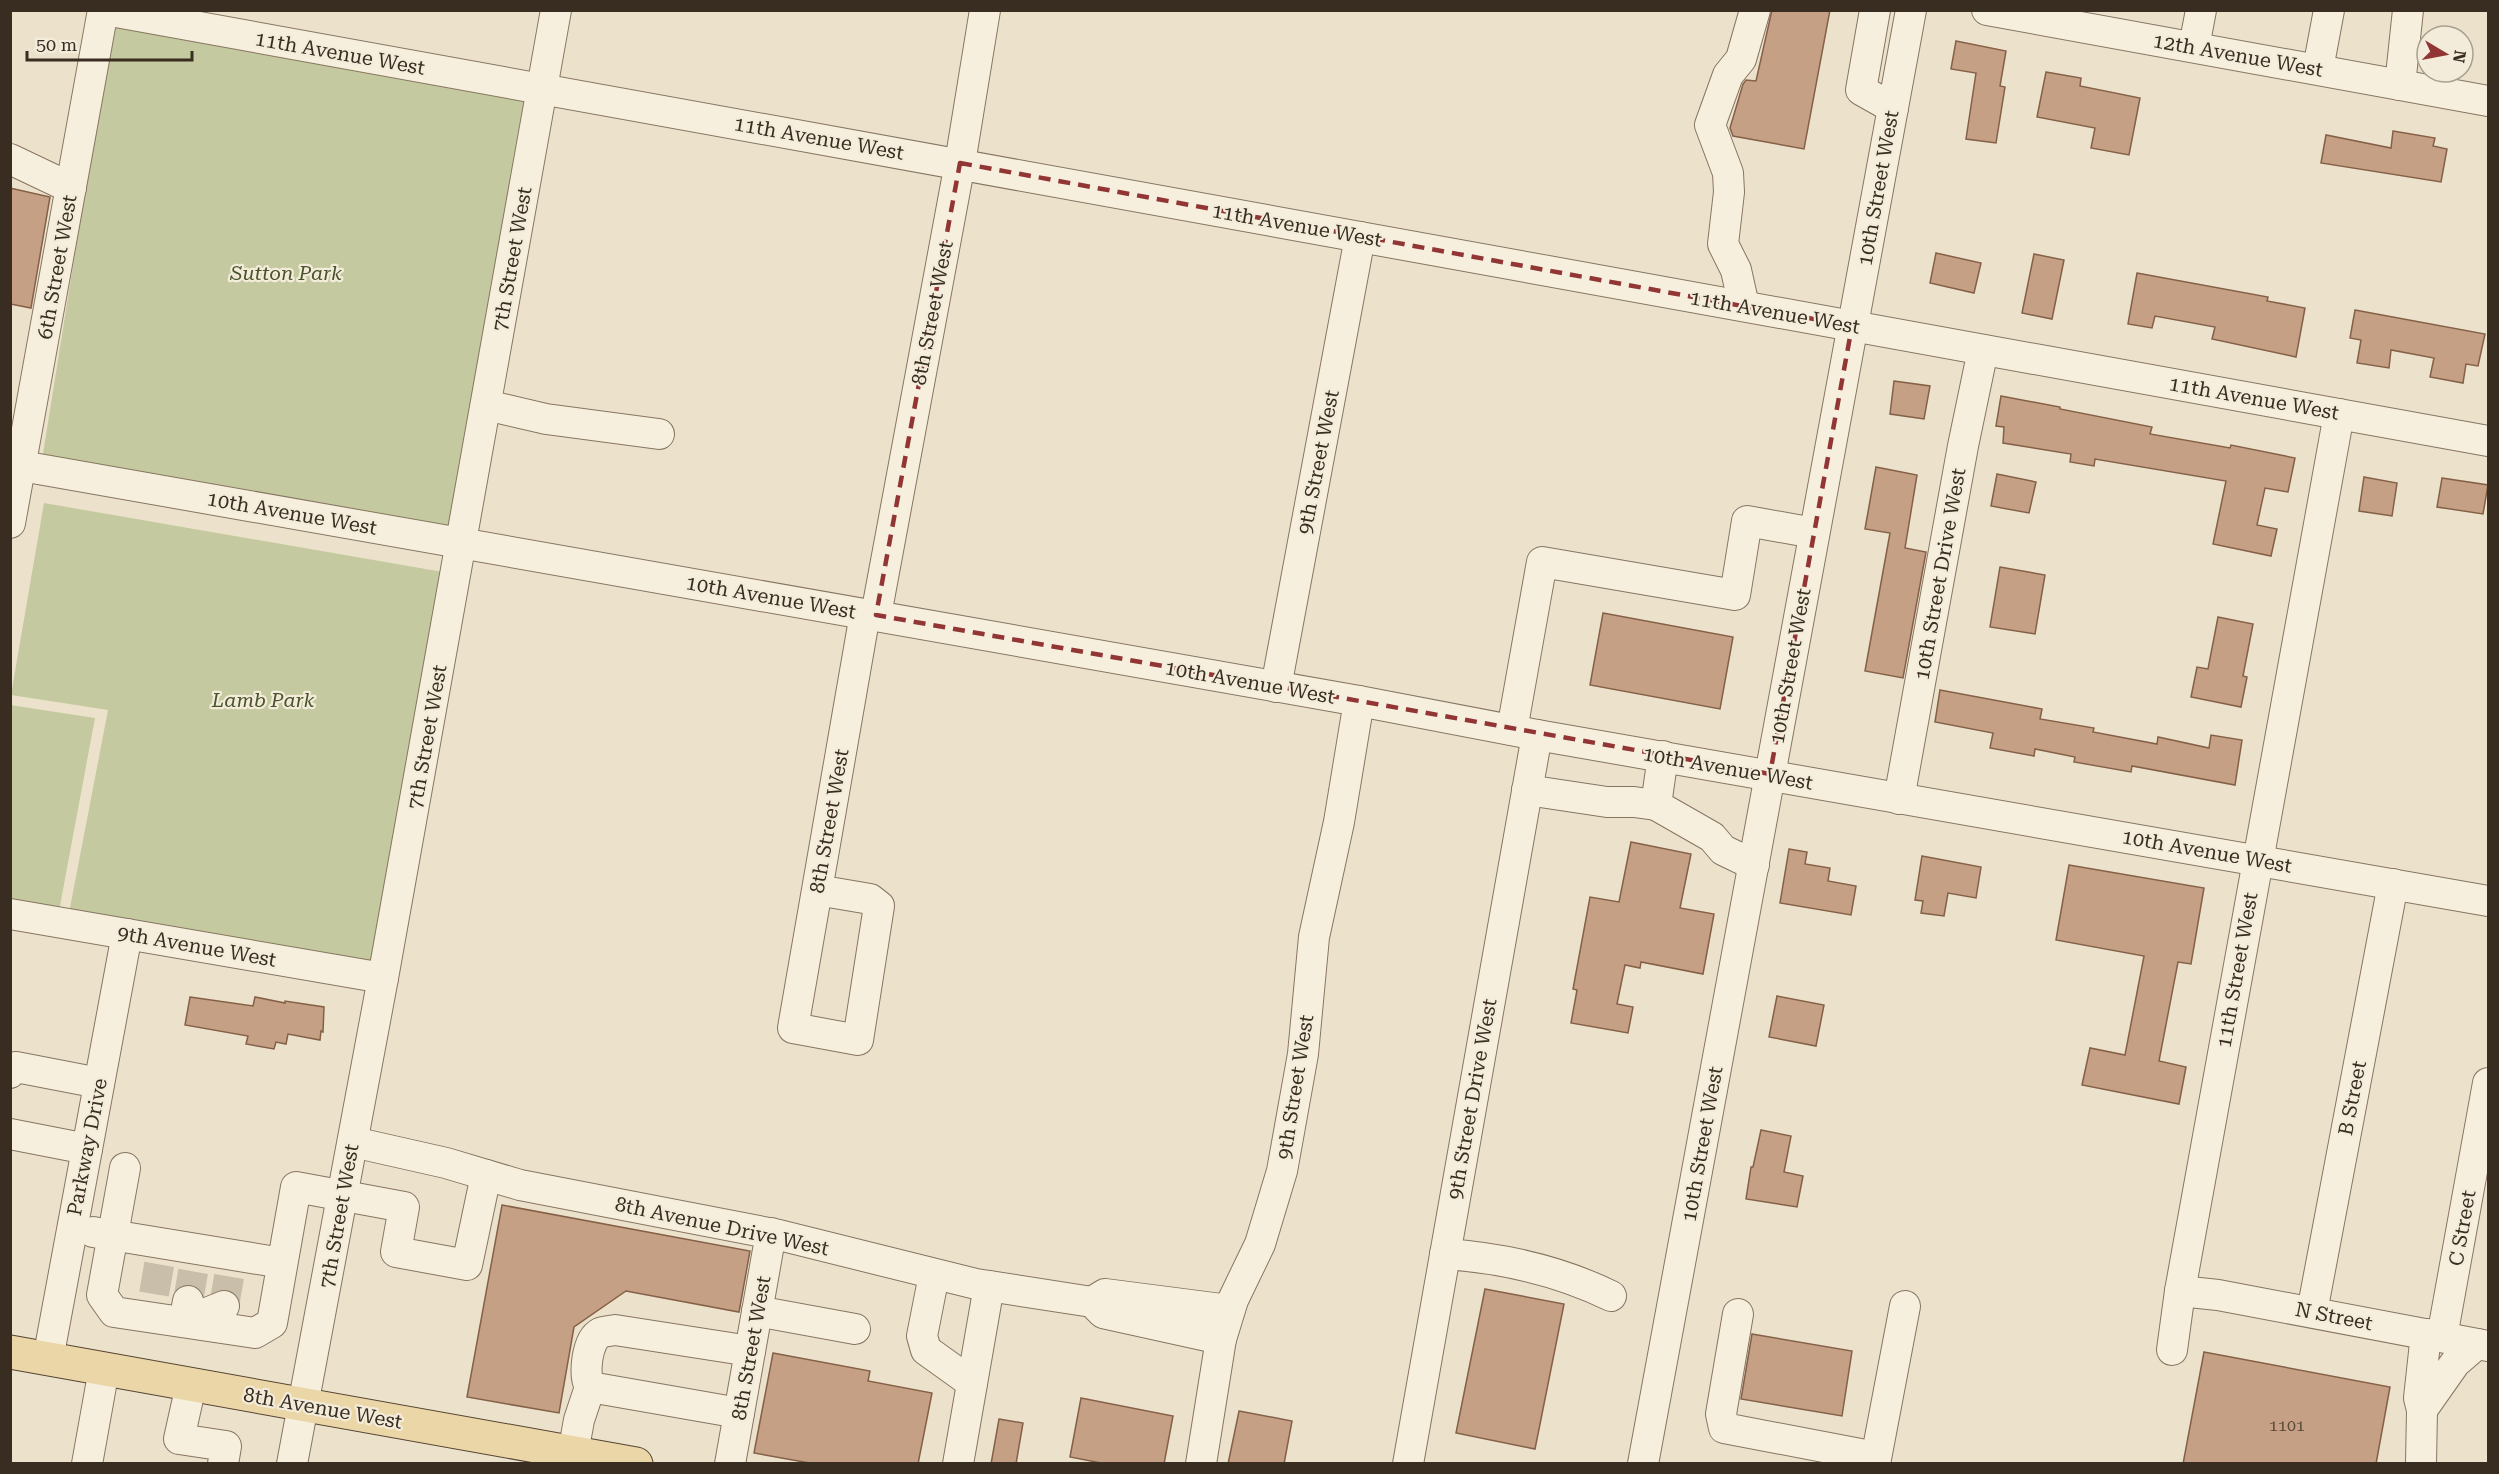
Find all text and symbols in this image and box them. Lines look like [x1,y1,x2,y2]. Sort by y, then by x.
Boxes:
scale bar [27,24,192,62]
north arrow [2415,24,2475,84]
street label: 11th Avenue West [253,26,427,80]
street label: 12th Avenue West [2151,28,2325,82]
text: 50 m [36,34,77,55]
text: N [2449,49,2470,64]
street label: 10th Street West [1852,108,1904,268]
street label: 11th Avenue West [732,111,906,165]
street label: 7th Street West [487,184,537,333]
street label: 6th Street West [32,192,82,341]
street label: 11th Avenue West [1210,198,1384,252]
street label: 8th Street West [906,238,958,387]
park label: Sutton Park [229,261,342,285]
street label: 11th Avenue West [1688,285,1862,339]
street label: 11th Avenue West [2167,371,2341,425]
street label: 9th Street West [1292,387,1344,536]
street label: 10th Street Drive West [1910,466,1971,682]
street label: 10th Avenue West [205,486,379,540]
street label: 10th Avenue West [684,570,858,624]
street label: 10th Street West [1764,586,1816,746]
street label: 10th Avenue West [1163,655,1337,709]
street label: 7th Street West [402,662,452,811]
park label: Lamb Park [211,688,314,712]
street label: 10th Avenue West [1641,741,1815,795]
street label: 8th Street West [804,746,854,895]
street label: 10th Avenue West [2120,824,2294,878]
street label: 11th Street West [2211,890,2263,1050]
street label: 9th Avenue West [116,920,279,972]
street label: 9th Street Drive West [1442,996,1502,1201]
street label: 9th Street West [1272,1012,1318,1161]
street label: B Street [2333,1058,2371,1137]
street label: 10th Street West [1676,1064,1728,1224]
street label: Parkway Drive [62,1076,112,1218]
street label: 7th Street West [314,1141,364,1290]
street label: C Street [2444,1188,2481,1268]
street label: 8th Avenue Drive West [613,1192,832,1261]
street label: 8th Street West [726,1273,776,1422]
street label: N Street [2293,1297,2375,1335]
street label: 8th Avenue West [242,1382,405,1434]
house number: 1101 [2269,1416,2305,1435]

